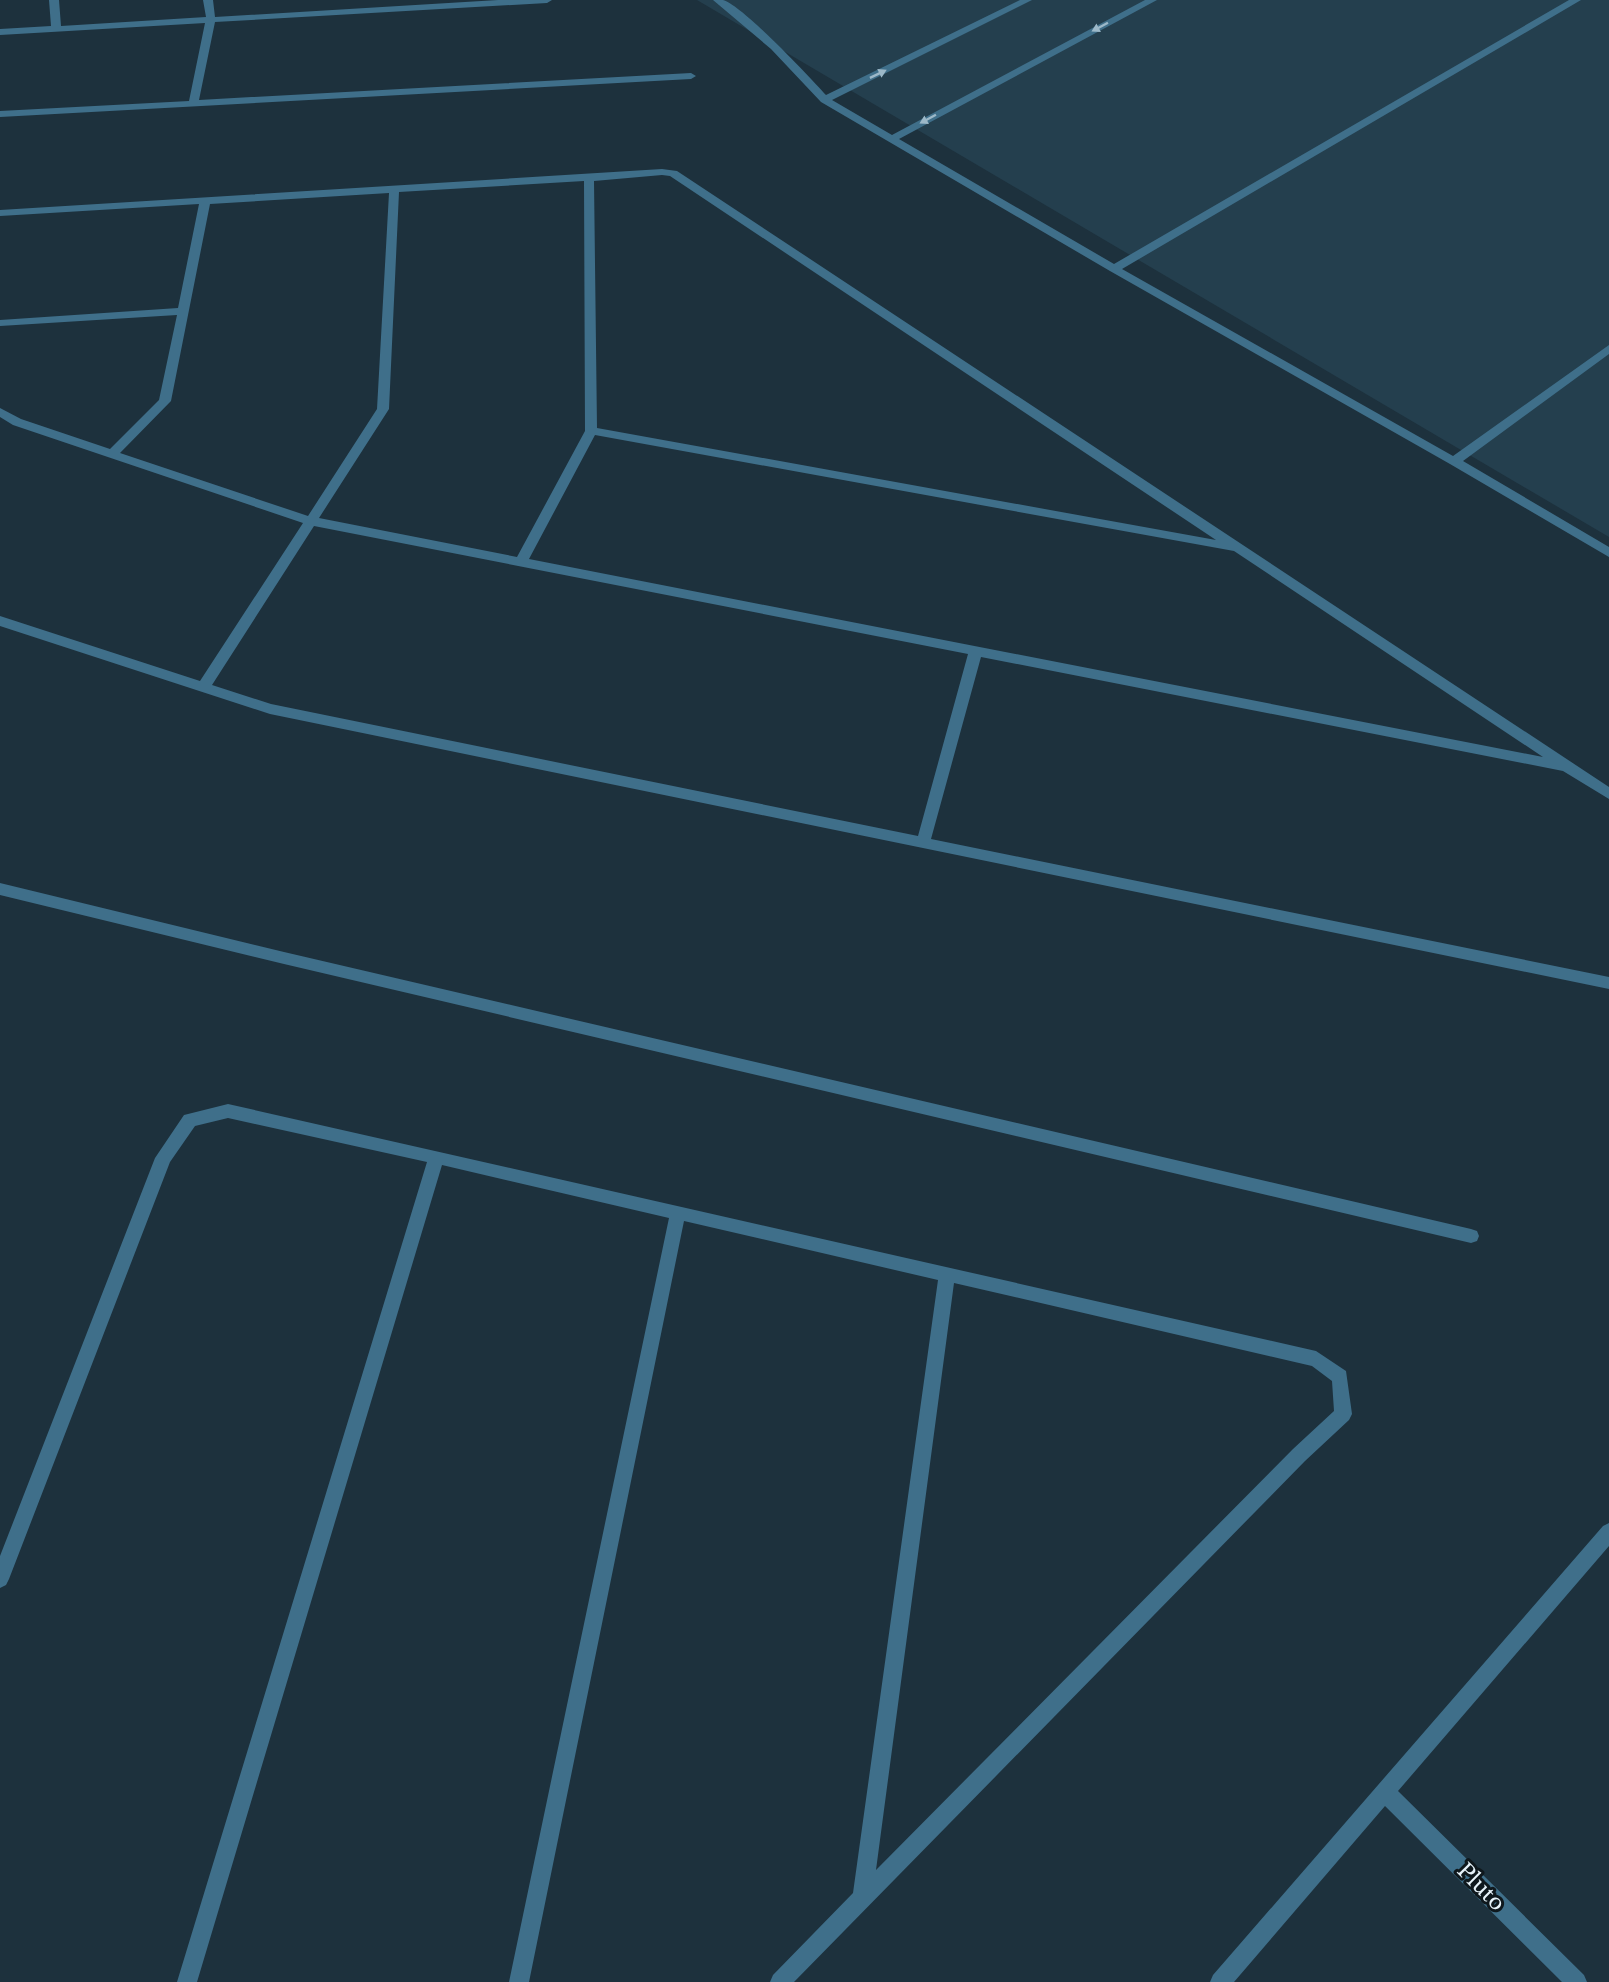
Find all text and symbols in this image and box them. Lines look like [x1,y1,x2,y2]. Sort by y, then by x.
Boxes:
one-way arrow [1092,23,1109,32]
one-way arrow [869,69,886,79]
one-way arrow [919,114,936,124]
street label: Pluto [1452,1858,1510,1916]

